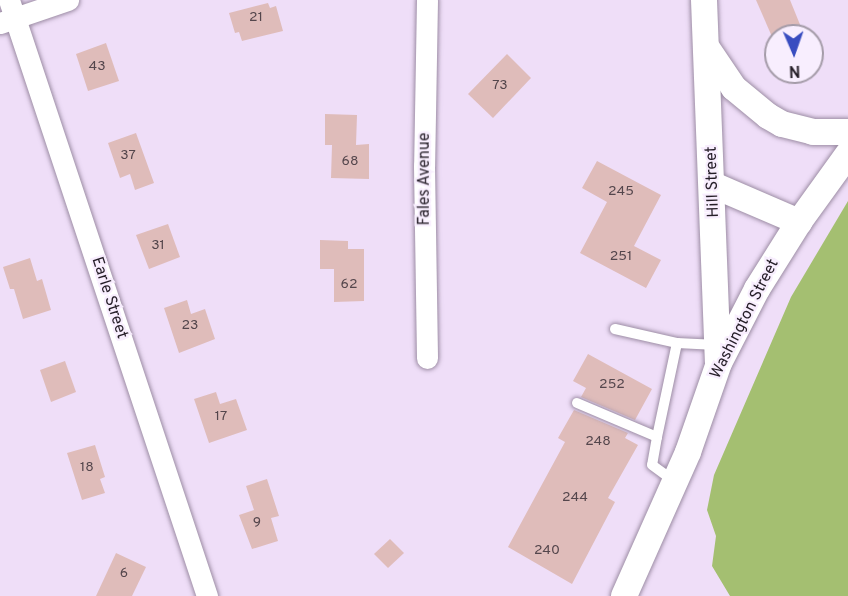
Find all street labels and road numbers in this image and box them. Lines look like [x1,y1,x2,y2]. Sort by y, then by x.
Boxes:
street label: Fales Avenue [415,132,435,226]
street label: Hill Street [702,146,724,218]
street label: Earle Street [87,255,131,341]
street label: Washington Street [707,256,783,382]

